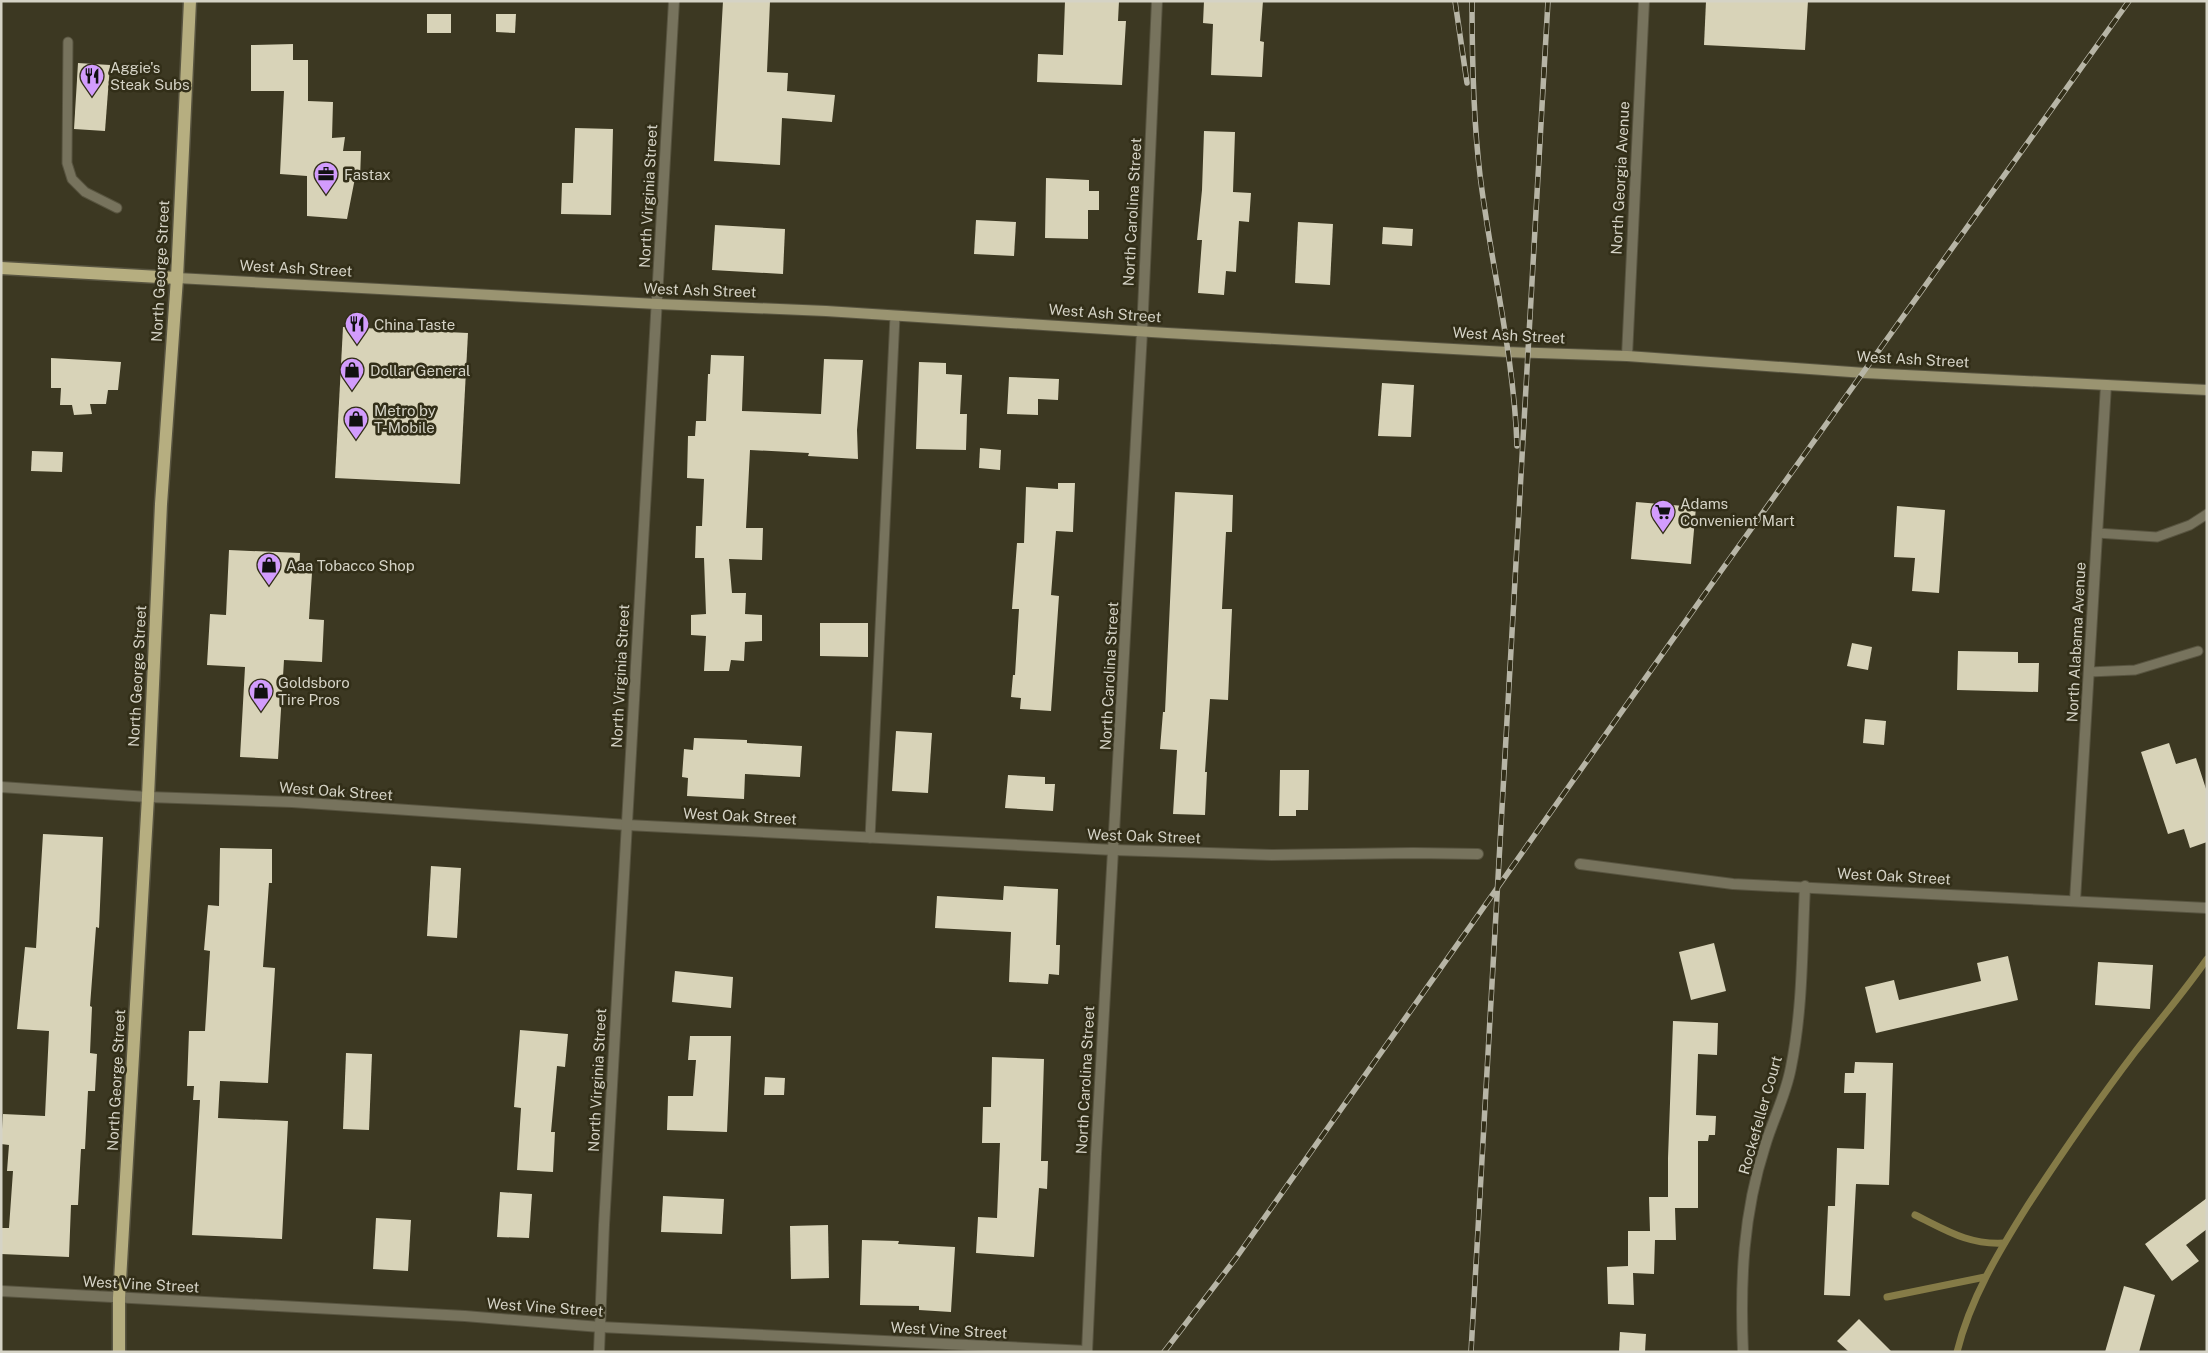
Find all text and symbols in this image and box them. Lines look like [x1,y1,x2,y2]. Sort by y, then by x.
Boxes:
place label: Aggie's Steak Subs [110,59,190,93]
restaurant icon: Aggie's Steak Subs [79,63,105,97]
street label: North Georgia Avenue [1607,101,1633,255]
street label: North Virginia Street [636,124,660,268]
street label: North Carolina Street [1120,137,1144,287]
office icon: Fastax [313,161,339,195]
place label: Fastax [344,166,391,183]
street label: North George Street [148,199,172,342]
street label: West Ash Street [239,257,353,279]
street label: West Ash Street [643,280,757,300]
street label: West Ash Street [1048,301,1162,325]
restaurant icon: China Taste [344,311,370,345]
place label: China Taste [374,316,455,333]
street label: West Ash Street [1452,324,1566,346]
street label: West Ash Street [1856,348,1970,370]
shop icon: Dollar General [339,357,365,391]
place label: Dollar General [370,362,471,379]
place label: Metro by T-Mobile [374,402,436,436]
shop icon: Metro by T-Mobile [343,406,369,440]
place label: Adams Convenient Mart [1680,495,1795,529]
supermarket icon: Adams Convenient Mart [1650,499,1676,533]
shop icon: Aaa Tobacco Shop [256,552,282,586]
place label: Aaa Tobacco Shop [286,557,415,574]
street label: North Alabama Avenue [2063,561,2089,723]
street label: North Carolina Street [1097,601,1121,751]
street label: North George Street [125,604,149,747]
street label: North Virginia Street [608,604,632,748]
place label: Goldsboro Tire Pros [278,674,350,708]
shop icon: Goldsboro Tire Pros [248,678,274,712]
street label: West Oak Street [279,779,394,803]
street label: West Oak Street [683,805,798,827]
street label: West Oak Street [1087,826,1201,846]
street label: West Oak Street [1837,865,1952,887]
street label: North Carolina Street [1073,1005,1097,1155]
street label: North George Street [104,1008,128,1151]
street label: North Virginia Street [585,1008,609,1152]
street label: Rockefeller Court [1735,1054,1785,1176]
street label: West Vine Street [82,1272,200,1296]
street label: West Vine Street [486,1294,604,1320]
street label: West Vine Street [890,1318,1008,1342]

